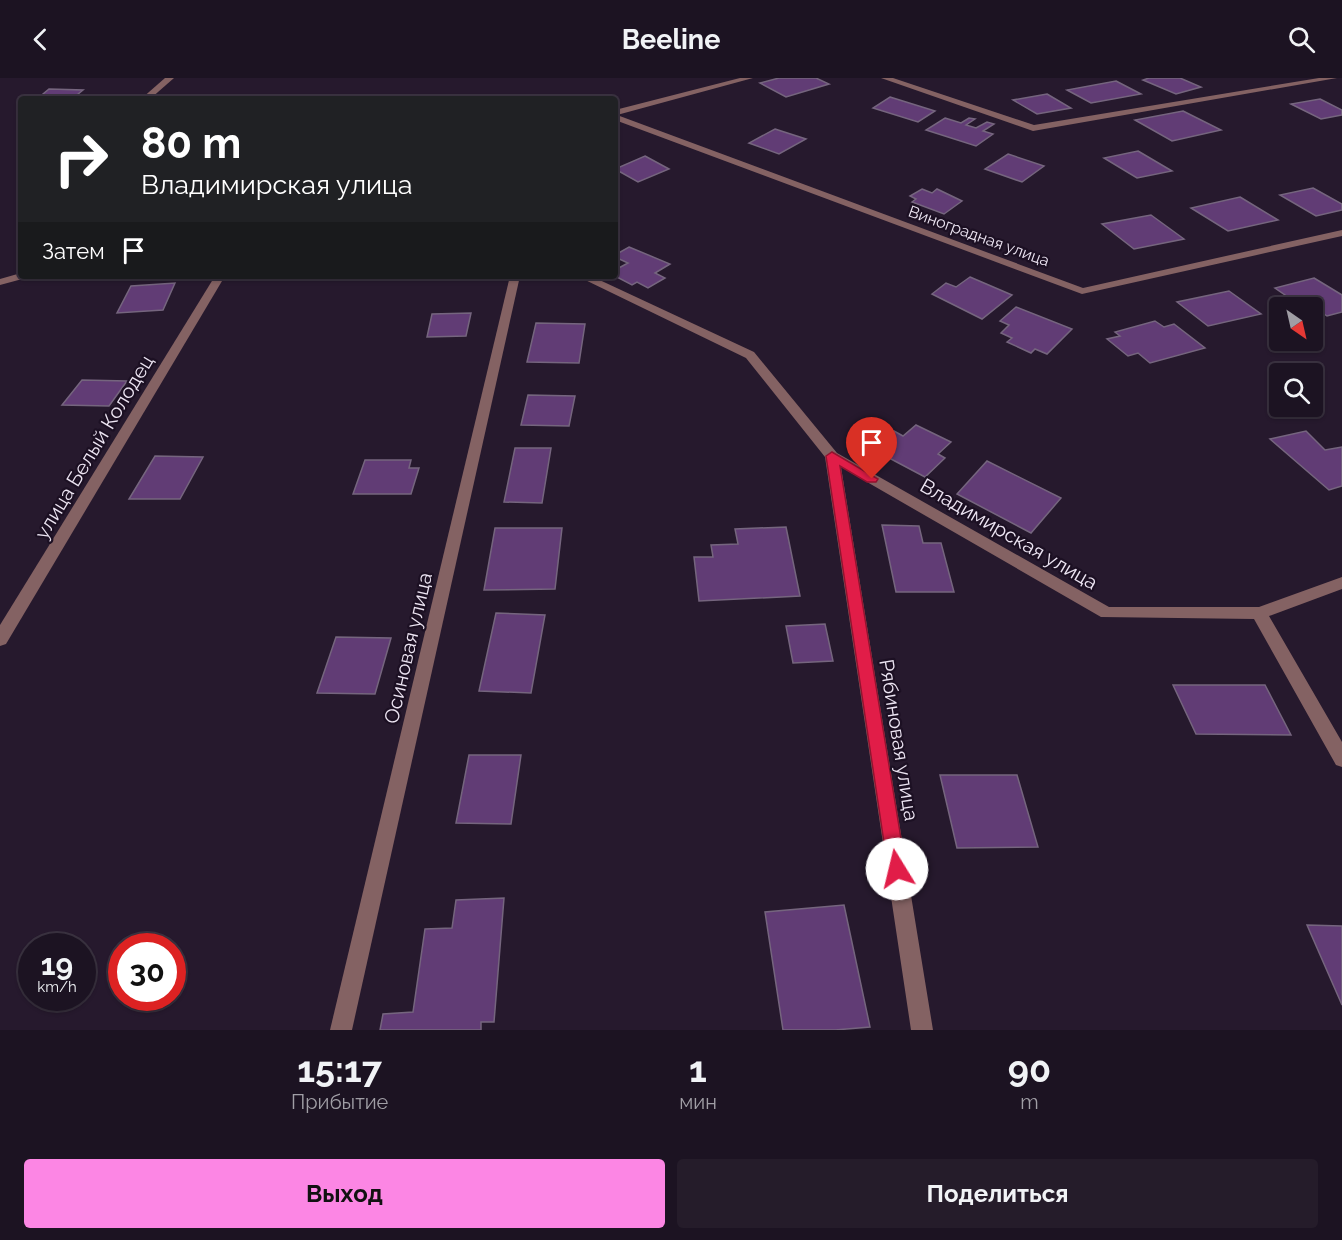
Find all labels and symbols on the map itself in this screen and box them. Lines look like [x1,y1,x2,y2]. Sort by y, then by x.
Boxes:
street label: Виноградная улица [906,202,1052,270]
north arrow [1269,297,1323,351]
street label: улица Белый Колодец [29,350,159,543]
pin [846,417,897,479]
street label: Владимирская улица [916,473,1102,595]
street label: Осиновая улица [379,570,437,726]
street label: Рябиновая улица [874,657,924,823]
position arrow [865,837,929,901]
speed limit sign: 30 [108,933,186,1011]

